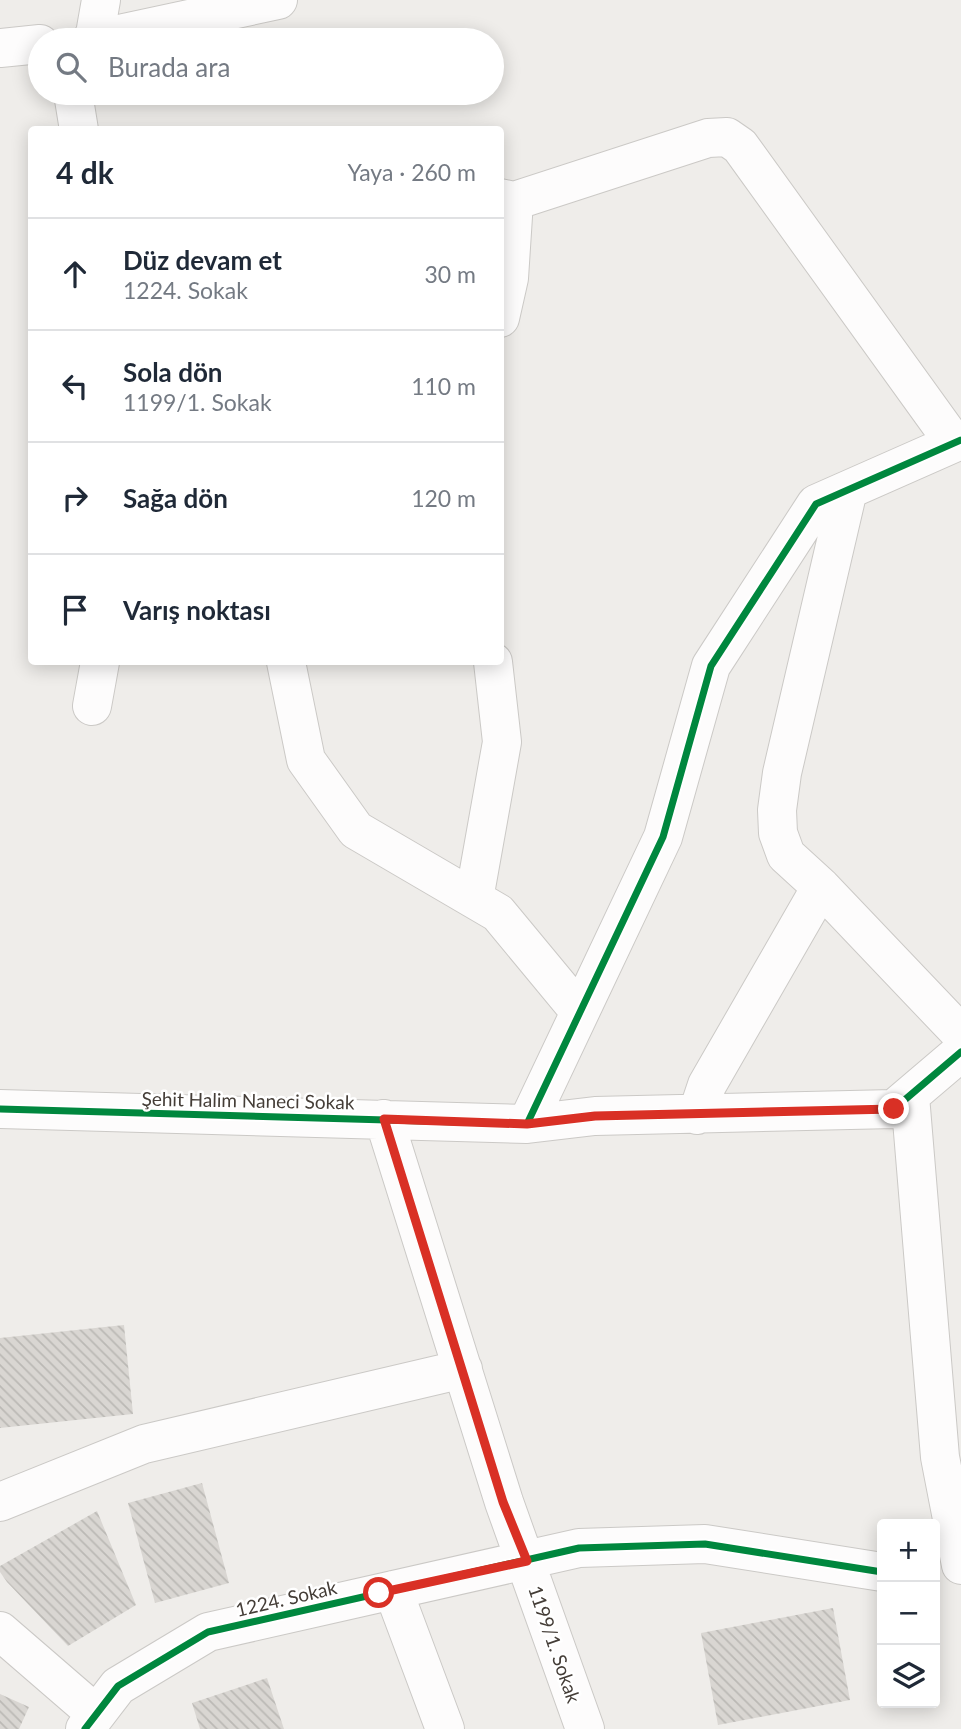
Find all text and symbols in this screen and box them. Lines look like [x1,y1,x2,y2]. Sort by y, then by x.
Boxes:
search box [28,28,504,105]
icon: search [52,48,90,86]
text: Burada ara [108,51,230,83]
text: 4 dk [56,154,114,190]
text: Yaya · 260 m [347,158,476,186]
text: Düz devam et [123,244,282,276]
icon: ahead [56,255,94,293]
text: 30 m [425,260,476,288]
text: 1224. Sokak [123,276,248,304]
text: Sola dön [123,356,223,388]
icon: left [56,367,94,405]
text: 110 m [411,372,476,400]
text: 1199/1. Sokak [123,388,272,416]
icon: right [56,479,94,517]
text: Sağa dön [123,482,228,514]
text: 120 m [411,484,476,512]
icon: arrive [56,591,94,629]
text: Varış noktası [123,594,271,626]
street label: Şehit Halim Naneci Sokak [141,1087,355,1113]
route end [878,1093,909,1124]
map controls [877,1519,940,1708]
button: + [877,1519,940,1582]
street label: 1224. Sokak [233,1575,339,1621]
route start [363,1577,394,1608]
street label: 1199/1. Sokak [524,1582,586,1706]
button: − [877,1582,940,1645]
button: layers [877,1645,940,1708]

